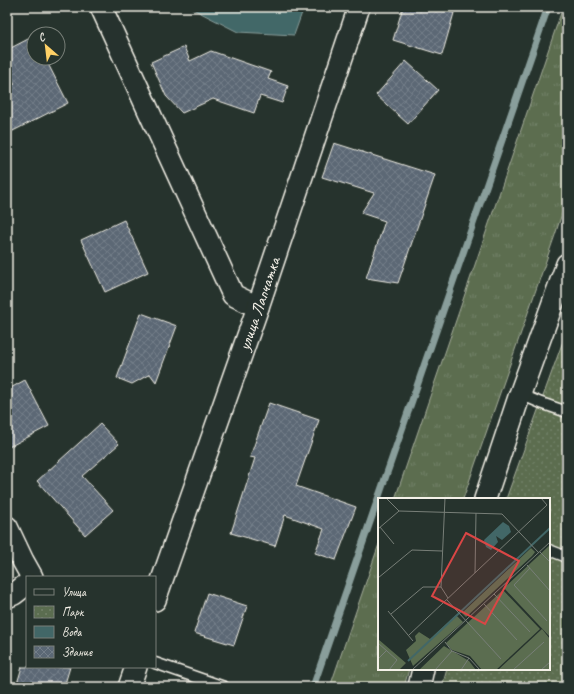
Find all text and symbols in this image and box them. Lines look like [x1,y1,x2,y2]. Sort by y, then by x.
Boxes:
north arrow [26,26,66,66]
text: С [36,29,48,45]
street label: улица Лапчатка [233,253,286,354]
inset map [378,498,550,670]
legend [26,576,156,668]
text: Улица [62,584,87,600]
text: Парк [62,604,85,620]
text: Вода [62,624,83,640]
text: Здание [62,644,93,660]

